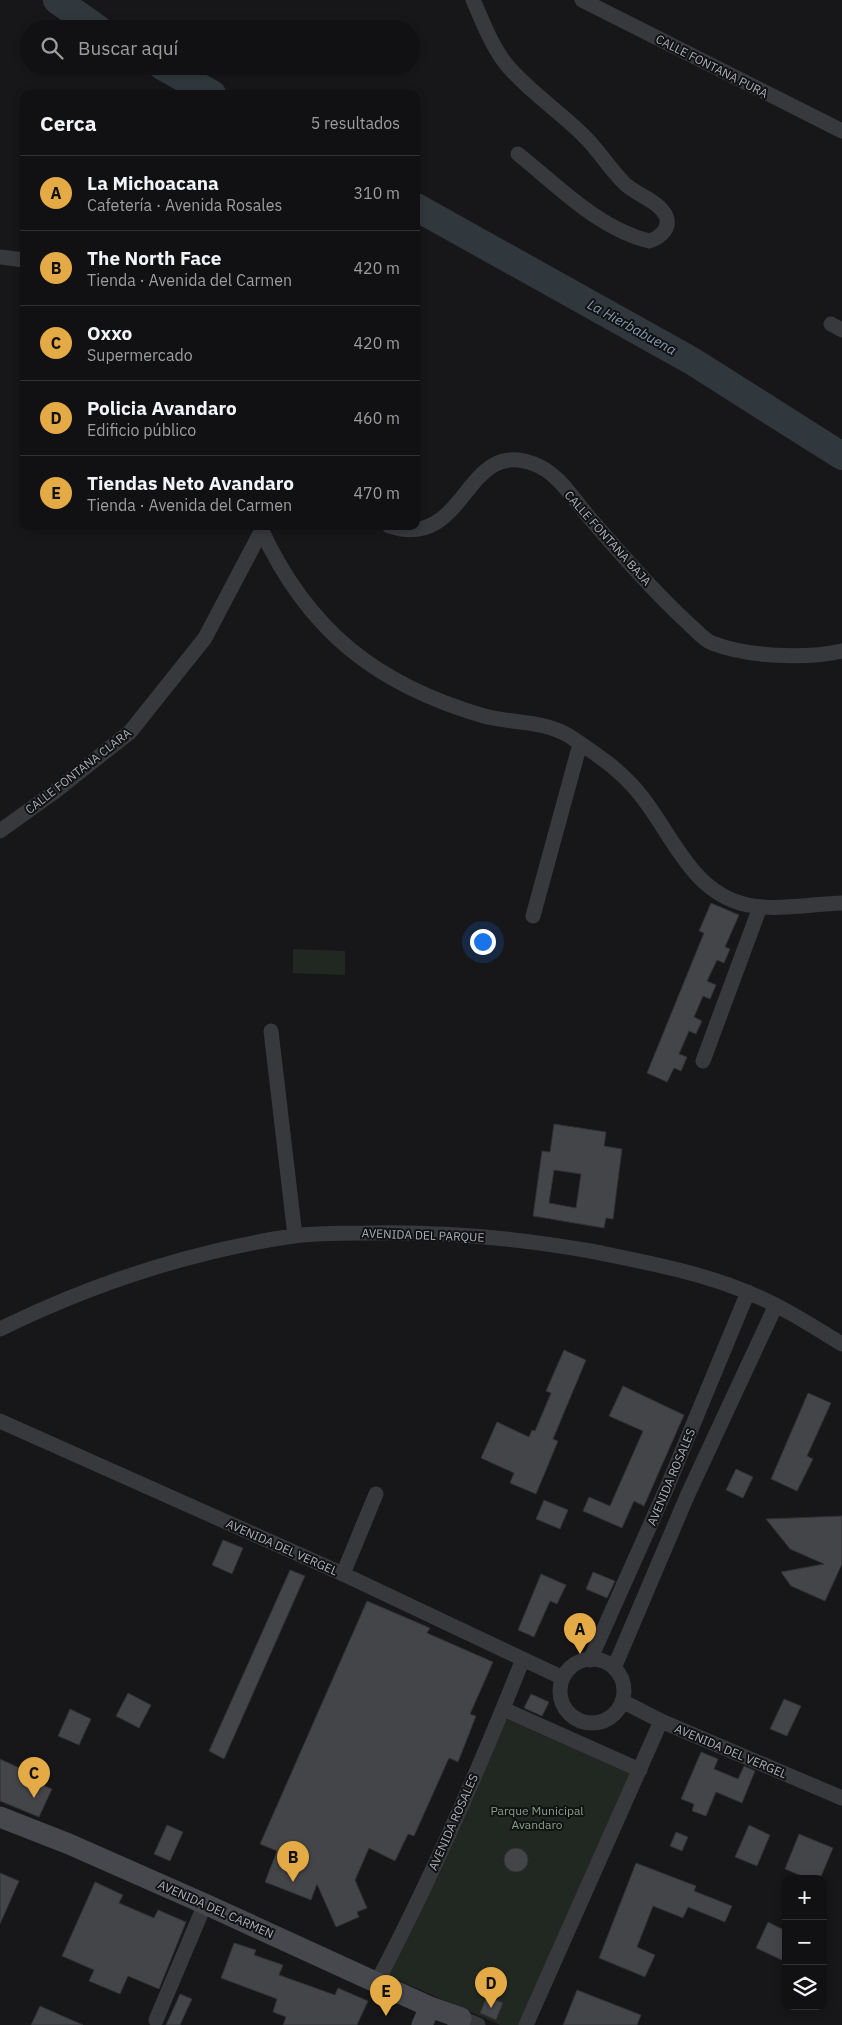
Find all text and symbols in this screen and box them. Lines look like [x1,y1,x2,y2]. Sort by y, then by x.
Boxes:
search box [20,20,420,75]
street label: CALLE FONTANA PURA [653,31,771,101]
icon: search [38,34,66,62]
text: Buscar aquí [78,36,178,60]
text: Cerca [40,109,97,137]
text: 5 resultados [311,113,400,133]
text: La Michoacana [87,171,219,195]
text: A [51,183,61,203]
text: 310 m [353,183,400,203]
text: Cafetería · Avenida Rosales [87,195,282,215]
text: The North Face [87,246,221,270]
text: B [51,258,61,278]
text: 420 m [353,258,400,278]
text: Tienda · Avenida del Carmen [87,270,292,290]
water label: La Hierbabuena [584,295,680,359]
text: Oxxo [87,321,132,345]
text: C [51,333,61,353]
text: 420 m [353,333,400,353]
text: Supermercado [87,345,193,365]
text: Policia Avandaro [87,396,237,420]
text: D [50,408,62,428]
text: 460 m [353,408,400,428]
text: Edificio público [87,420,196,440]
text: Tiendas Neto Avandaro [87,471,294,495]
text: E [51,483,61,503]
text: 470 m [353,483,400,503]
street label: CALLE FONTANA BAJA [561,487,655,589]
text: Tienda · Avenida del Carmen [87,495,292,515]
street label: CALLE FONTANA CLARA [22,725,134,817]
your location [470,929,496,955]
street label: AVENIDA DEL PARQUE [361,1225,485,1245]
street label: AVENIDA ROSALES [644,1426,698,1528]
street label: AVENIDA DEL VERGEL [224,1516,340,1578]
pin: A [564,1613,596,1654]
street label: AVENIDA DEL VERGEL [673,1721,789,1781]
pin: C [18,1757,50,1798]
street label: AVENIDA ROSALES [425,1771,481,1873]
park label: Parque Municipal Avandaro [490,1803,584,1832]
pin: B [277,1841,309,1882]
map controls [782,1875,827,2010]
button: + [782,1875,827,1920]
street label: AVENIDA DEL CARMEN [156,1877,276,1941]
button: − [782,1920,827,1965]
button: layers [782,1965,827,2010]
pin: D [475,1967,507,2008]
pin: E [370,1975,402,2016]

